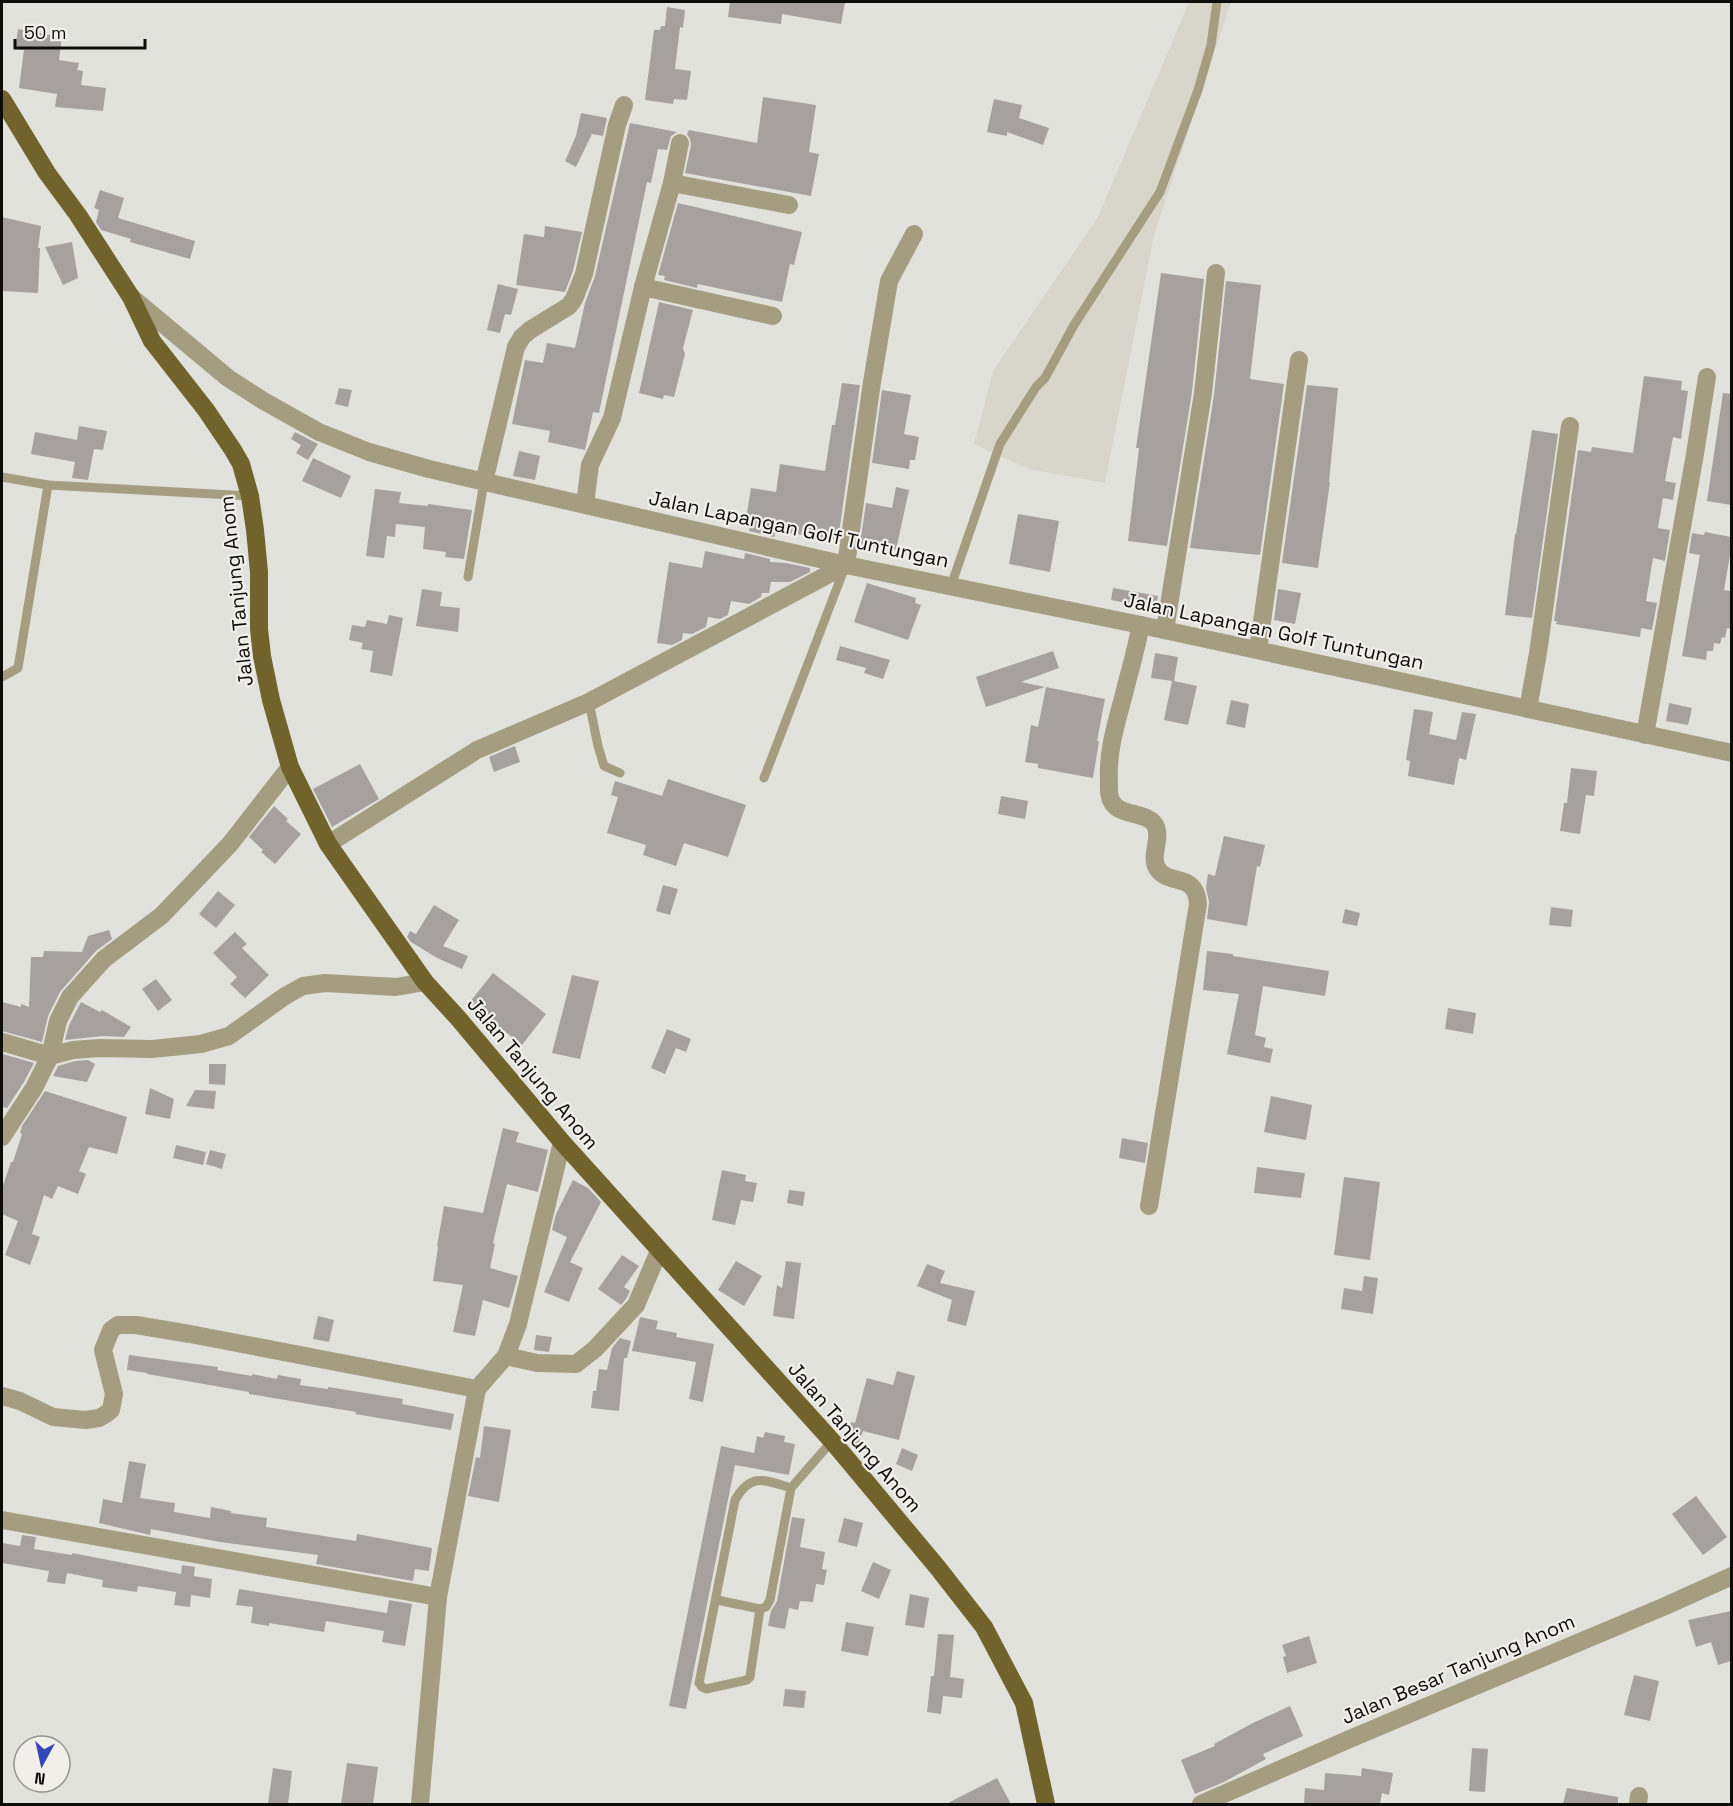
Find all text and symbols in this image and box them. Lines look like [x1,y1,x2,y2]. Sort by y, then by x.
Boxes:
scale bar [15,12,146,50]
text: 50 m [24,21,66,44]
street label: Jalan Lapangan Golf Tuntungan [647,484,951,574]
street label: Jalan Tanjung Anom [213,494,259,688]
street label: Jalan Lapangan Golf Tuntungan [1122,586,1426,676]
street label: Jalan Tanjung Anom [461,991,605,1155]
street label: Jalan Tanjung Anom [782,1356,928,1518]
street label: Jalan Besar Tanjung Anom [1337,1608,1579,1730]
north arrow [12,1734,72,1794]
text: N [33,1767,47,1790]

